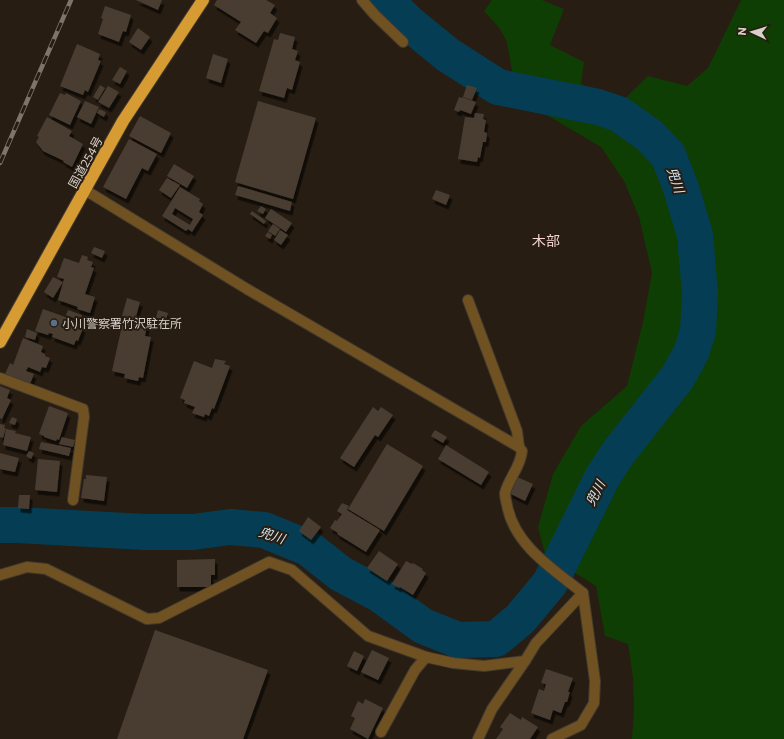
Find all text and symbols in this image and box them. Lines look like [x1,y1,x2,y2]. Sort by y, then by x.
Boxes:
north arrow [732,12,772,52]
text: N [735,27,748,36]
street label: 国道254号 [65,134,105,190]
water label: 兜川 [664,165,688,197]
district label: 木部 [532,232,560,249]
place label: 小川警察署竹沢駐在所 [62,316,182,330]
marker: 小川警察署竹沢駐在所 [49,318,59,328]
water label: 兜川 [582,476,609,508]
water label: 兜川 [257,523,289,547]

